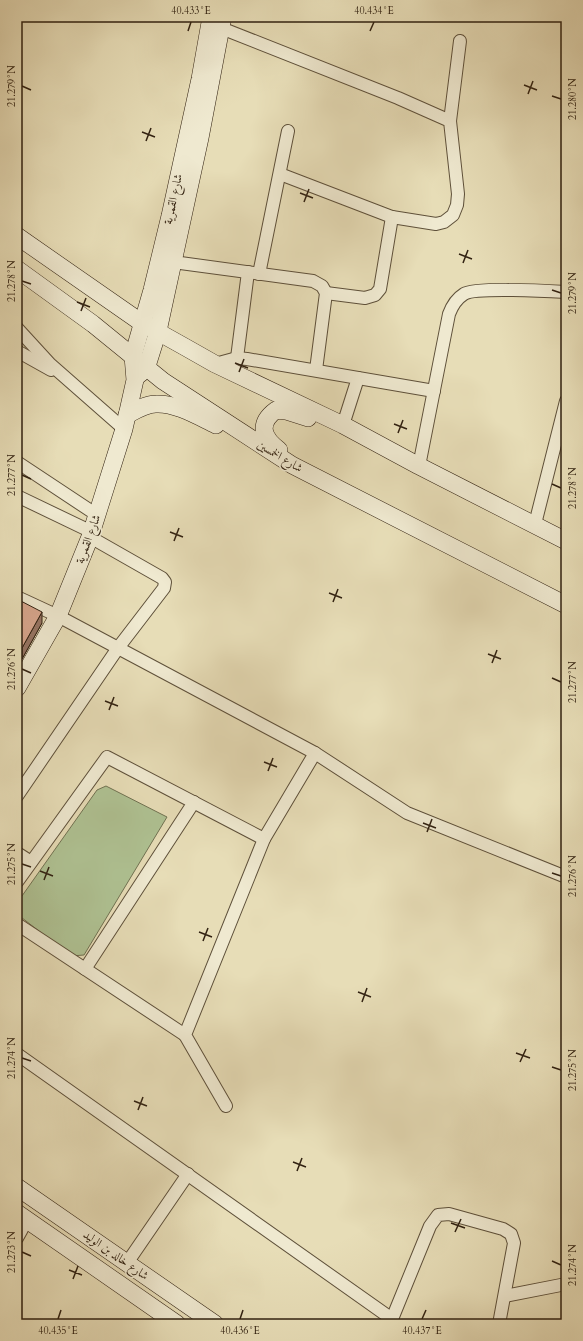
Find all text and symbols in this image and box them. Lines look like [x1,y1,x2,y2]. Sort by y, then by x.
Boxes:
text: 40.433°E [171,4,211,18]
text: 40.434°E [354,4,394,18]
text: 21.279°N [5,65,19,107]
text: 21.280°N [566,78,580,120]
street label: شارع القمرية [160,172,189,226]
text: 21.278°N [5,260,19,302]
text: 21.279°N [566,272,580,314]
street label: شارع الخمسين [253,436,306,478]
text: 21.277°N [5,454,19,496]
text: 21.278°N [566,467,580,509]
street label: شارع القمرية [72,512,107,567]
text: 21.276°N [5,648,19,690]
text: 21.277°N [566,661,580,703]
text: 21.275°N [5,843,19,885]
text: 21.276°N [566,855,580,897]
text: 21.274°N [5,1037,19,1079]
text: 21.275°N [566,1049,580,1091]
street label: شارع خالد بن الوليد [78,1226,152,1286]
text: 21.273°N [5,1231,19,1273]
text: 21.274°N [566,1244,580,1286]
text: 40.435°E [38,1324,78,1338]
text: 40.436°E [220,1324,260,1338]
text: 40.437°E [402,1324,442,1338]

